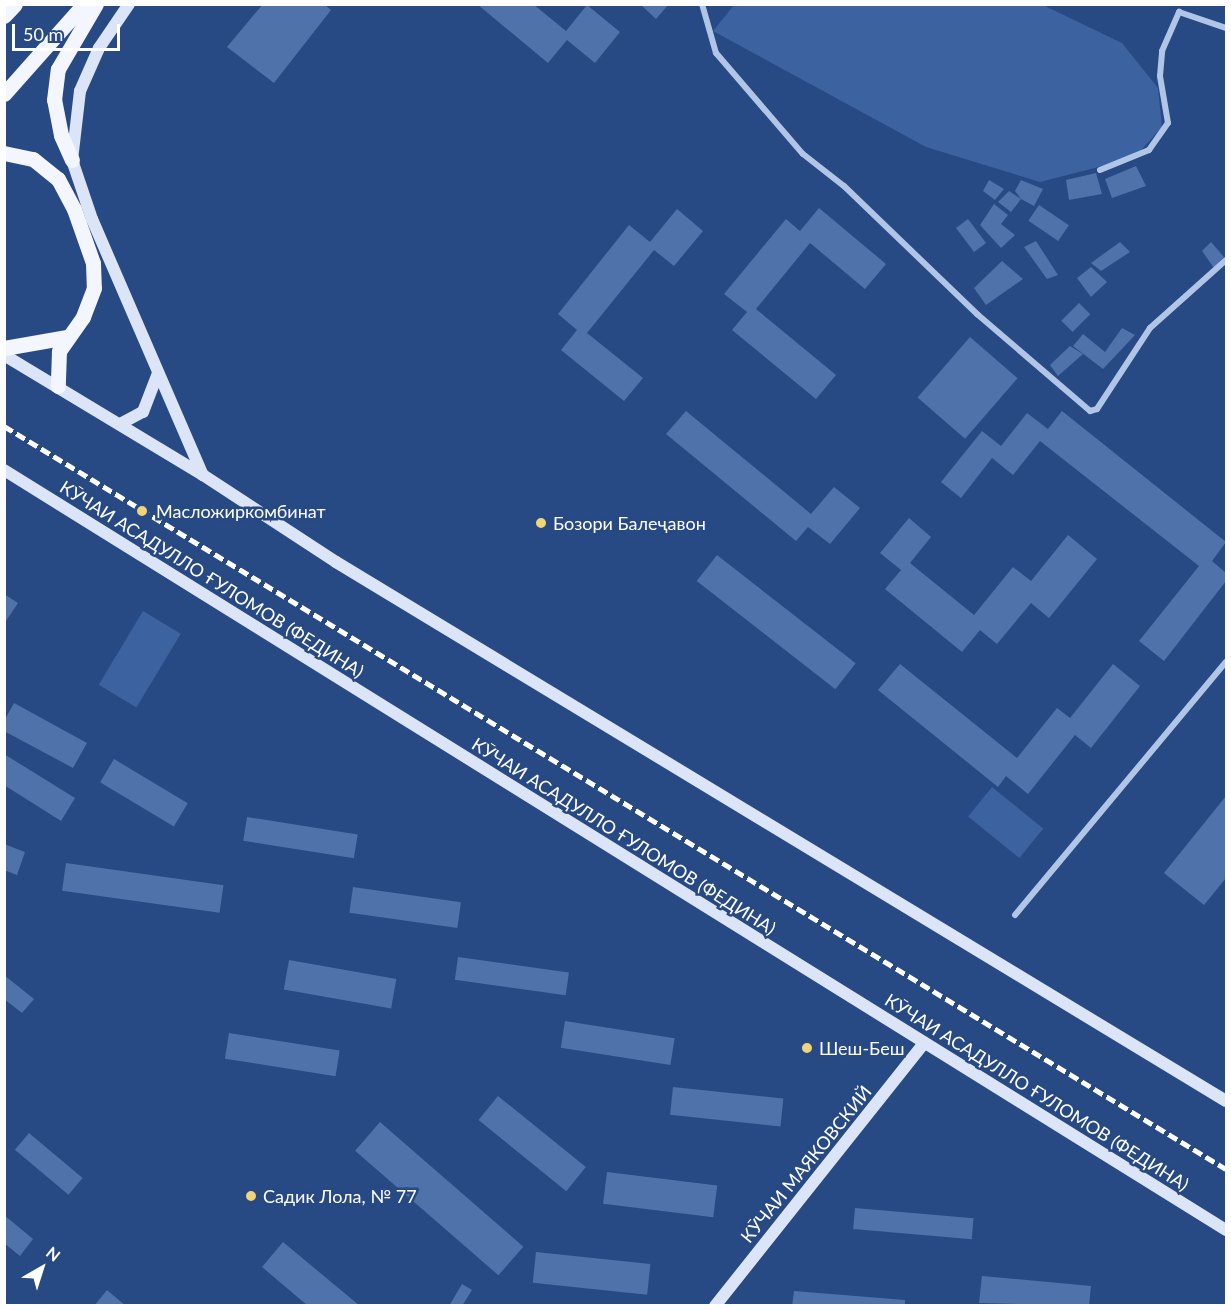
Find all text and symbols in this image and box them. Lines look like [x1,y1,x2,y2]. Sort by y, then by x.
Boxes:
scale bar [15,12,123,50]
text: 50 m [23,23,63,45]
street label: КӮЧАИ АСАДУЛЛО ҒУЛОМОВ (ФЕДИНА) [56,476,368,682]
place label: Масложиркомбинат [156,500,326,522]
marker: Масложиркомбинат [133,502,151,520]
place label: Бозори Балеҷавон [553,512,706,534]
marker: Бозори Балеҷавон [534,516,548,530]
street label: КӮЧАИ АСАДУЛЛО ҒУЛОМОВ (ФЕДИНА) [468,733,780,939]
street label: КӮЧАИ АСАДУЛЛО ҒУЛОМОВ (ФЕДИНА) [881,989,1193,1195]
place label: Шеш-Беш [819,1037,905,1059]
marker: Шеш-Беш [800,1041,814,1055]
street label: КӮЧАИ МАЯКОВСКИЙ [736,1081,876,1247]
place label: Садик Лола, № 77 [263,1185,417,1207]
marker: Садик Лола, № 77 [244,1189,258,1203]
north arrow [12,1238,72,1298]
text: N [43,1242,64,1265]

